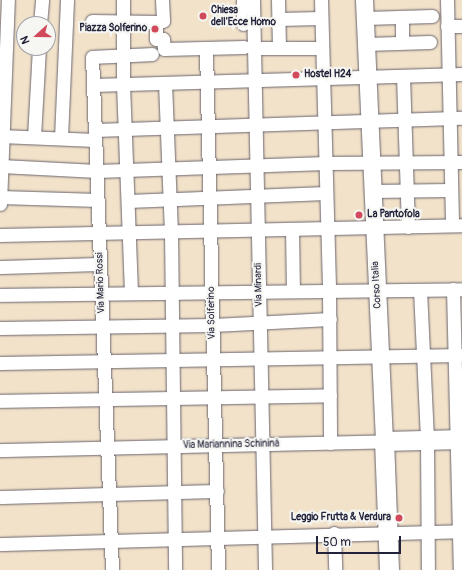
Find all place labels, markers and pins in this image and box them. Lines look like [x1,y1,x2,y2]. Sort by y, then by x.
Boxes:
place label: Chiesa dell'Ecce Homo [211,4,276,28]
marker: Chiesa dell'Ecce Homo [198,11,208,21]
place label: Piazza Solferino [79,23,147,35]
marker: Piazza Solferino [150,24,160,34]
place label: Hostel H24 [304,69,351,81]
marker: Hostel H24 [291,70,301,80]
place label: La Pantofola [367,209,420,221]
marker: La Pantofola [354,210,364,220]
place label: Leggio Frutta & Verdura [291,512,391,524]
marker: Leggio Frutta & Verdura [394,513,404,523]

